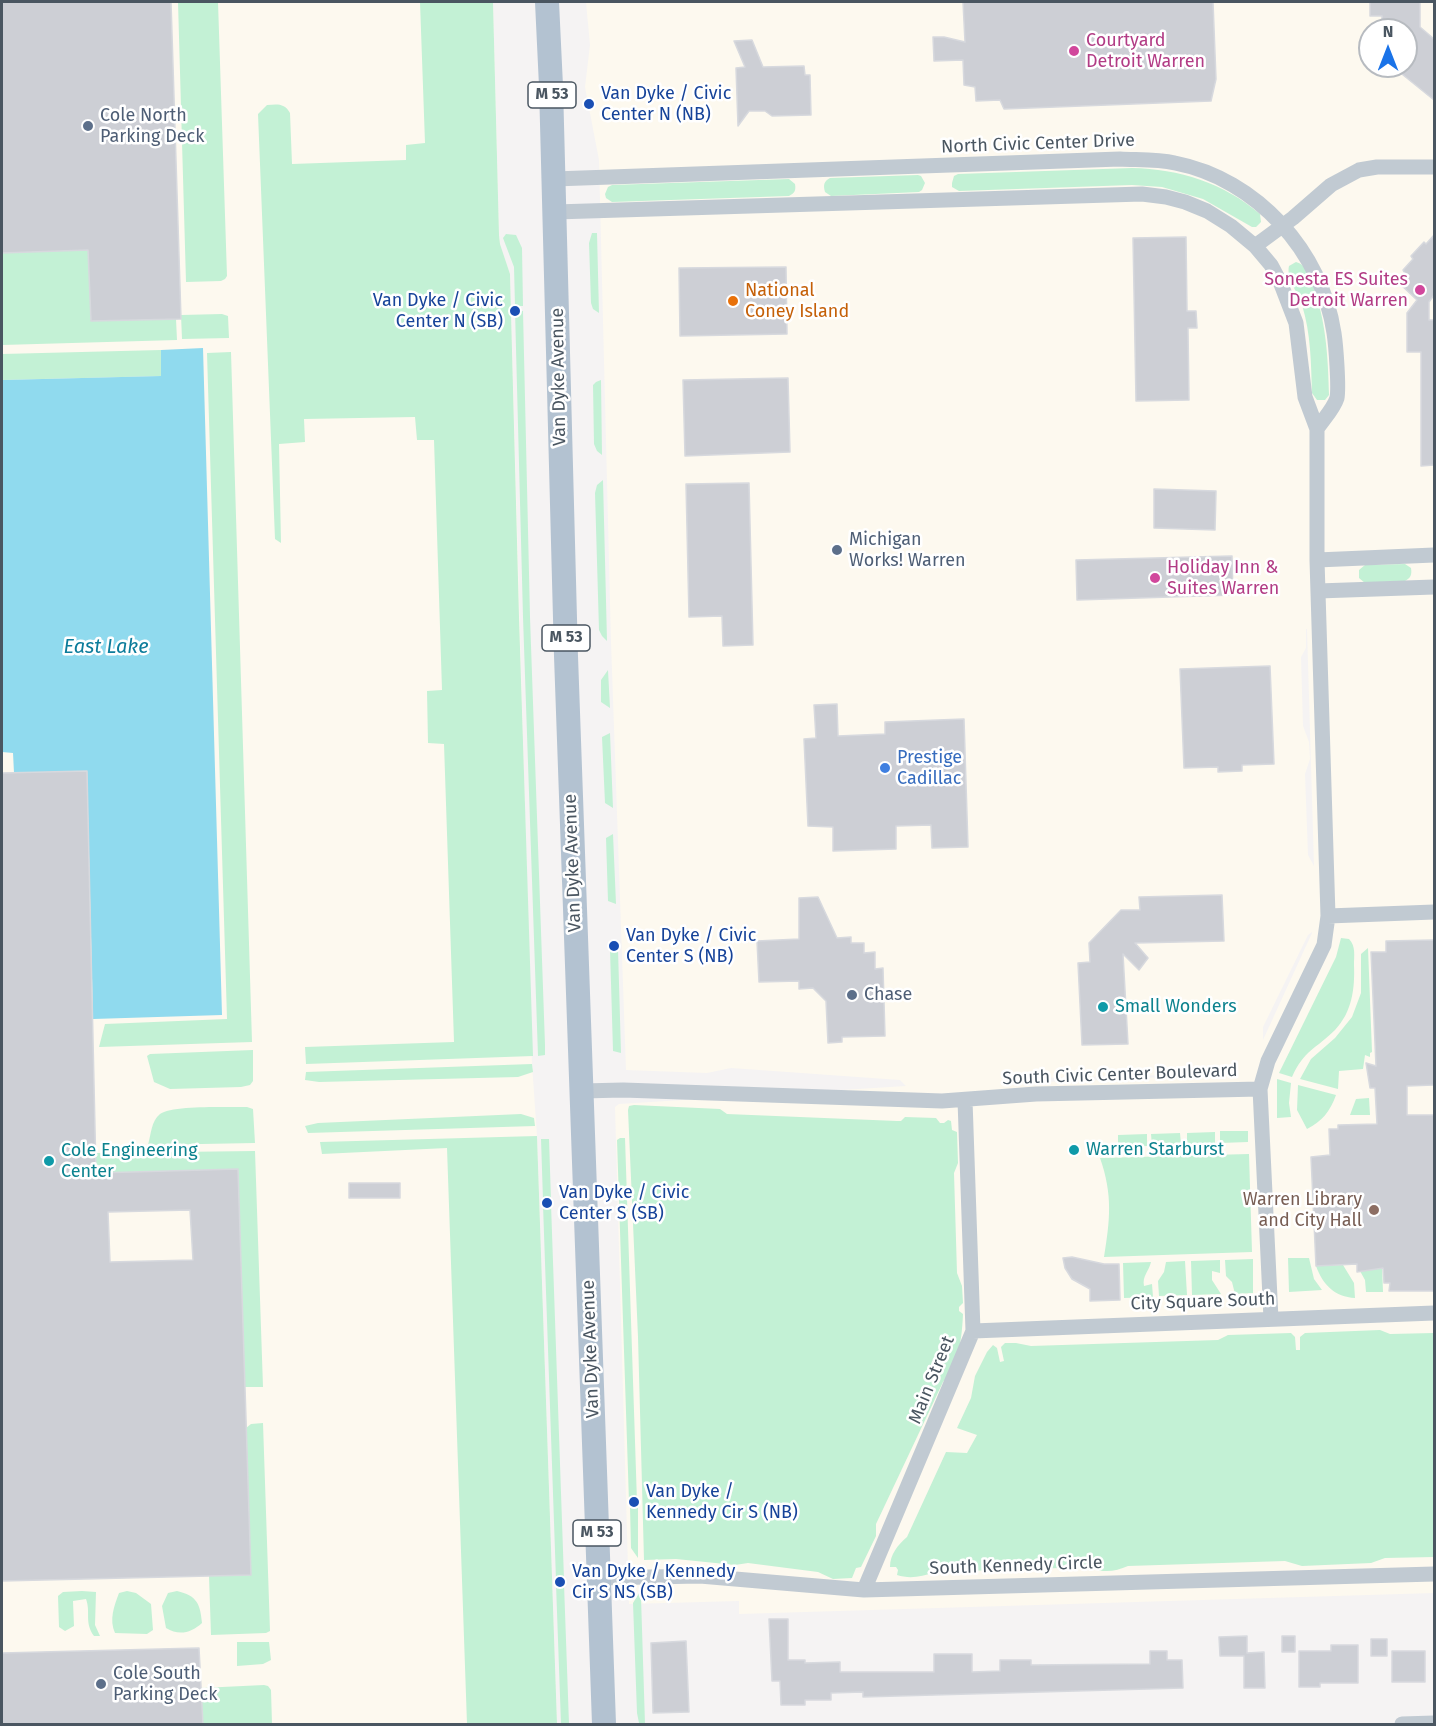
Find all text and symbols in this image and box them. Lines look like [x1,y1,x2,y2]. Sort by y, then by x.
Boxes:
north arrow [1358,18,1418,78]
text: N [1383,22,1393,41]
place label: Courtyard Detroit Warren [1086,30,1205,72]
marker: Courtyard Detroit Warren [1067,44,1081,58]
road number: M 53 [528,82,576,108]
place label: Van Dyke / Civic Center N (NB) [601,83,731,125]
marker: Van Dyke / Civic Center N (NB) [582,97,596,111]
place label: Cole North Parking Deck [100,105,204,148]
marker: Cole North Parking Deck [81,119,95,133]
street label: North Civic Center Drive [941,130,1135,158]
place label: Sonesta ES Suites Detroit Warren [1264,269,1408,312]
place label: National Coney Island [745,280,849,322]
marker: Sonesta ES Suites Detroit Warren [1413,283,1427,297]
place label: Van Dyke / Civic Center N (SB) [373,290,503,332]
marker: National Coney Island [726,294,740,308]
marker: Van Dyke / Civic Center N (SB) [508,304,522,318]
street label: Van Dyke Avenue [547,308,571,446]
place label: Michigan Works! Warren [849,529,966,572]
marker: Michigan Works! Warren [830,543,844,557]
place label: Holiday Inn & Suites Warren [1167,557,1279,600]
marker: Holiday Inn & Suites Warren [1148,571,1162,585]
road number: M 53 [542,625,590,651]
water label: East Lake [63,635,149,659]
place label: Prestige Cadillac [897,747,962,789]
marker: Prestige Cadillac [878,761,892,775]
street label: Van Dyke Avenue [560,794,586,932]
place label: Van Dyke / Civic Center S (NB) [626,925,756,968]
marker: Van Dyke / Civic Center S (NB) [607,939,621,953]
place label: Chase [864,984,912,1006]
marker: Chase [845,988,859,1002]
place label: Small Wonders [1115,996,1237,1018]
marker: Small Wonders [1096,1000,1110,1014]
street label: South Civic Center Boulevard [1002,1060,1238,1090]
place label: Warren Starburst [1086,1139,1224,1161]
place label: Cole Engineering Center [61,1140,198,1182]
marker: Warren Starburst [1067,1143,1081,1157]
marker: Cole Engineering Center [42,1154,56,1168]
place label: Van Dyke / Civic Center S (SB) [559,1182,689,1224]
place label: Warren Library and City Hall [1243,1189,1362,1232]
marker: Van Dyke / Civic Center S (SB) [540,1196,554,1210]
marker: Warren Library and City Hall [1367,1203,1381,1217]
street label: Van Dyke Avenue [578,1280,604,1418]
street label: City Square South [1130,1289,1276,1315]
street label: Main Street [905,1333,959,1427]
place label: Van Dyke / Kennedy Cir S (NB) [646,1481,798,1524]
marker: Van Dyke / Kennedy Cir S (NB) [627,1495,641,1509]
road number: M 53 [573,1520,621,1546]
street label: South Kennedy Circle [929,1552,1103,1580]
place label: Van Dyke / Kennedy Cir S NS (SB) [572,1561,735,1604]
marker: Van Dyke / Kennedy Cir S NS (SB) [553,1575,567,1589]
place label: Cole South Parking Deck [113,1663,217,1706]
marker: Cole South Parking Deck [94,1677,108,1691]

